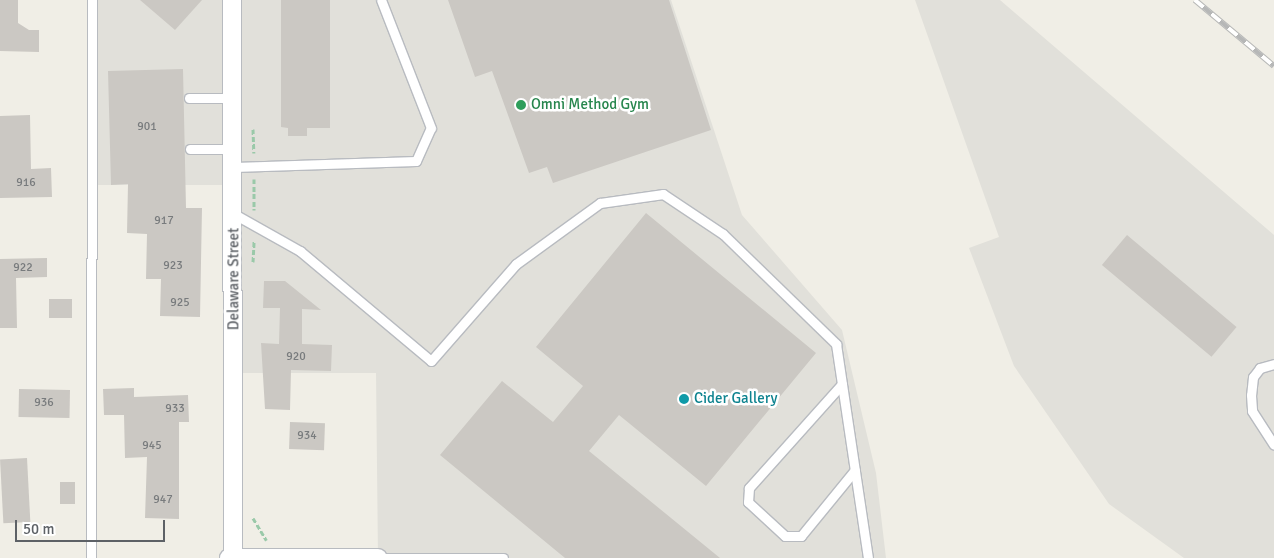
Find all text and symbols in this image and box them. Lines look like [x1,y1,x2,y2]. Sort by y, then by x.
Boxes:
place label: Omni Method Gym [531,96,649,114]
marker: Omni Method Gym [515,99,527,111]
house number: 901 [137,120,157,134]
house number: 916 [16,176,36,190]
house number: 917 [154,214,174,228]
street label: Delaware Street [225,228,243,330]
house number: 923 [163,259,183,273]
house number: 922 [13,261,33,275]
house number: 925 [170,296,190,310]
house number: 920 [286,350,306,364]
place label: Cider Gallery [694,390,778,408]
marker: Cider Gallery [678,393,690,405]
house number: 936 [34,396,54,410]
house number: 933 [165,402,185,416]
house number: 934 [297,429,317,443]
house number: 945 [142,439,162,453]
house number: 947 [153,493,173,507]
scale bar [18,510,168,542]
text: 50 m [23,520,54,538]

